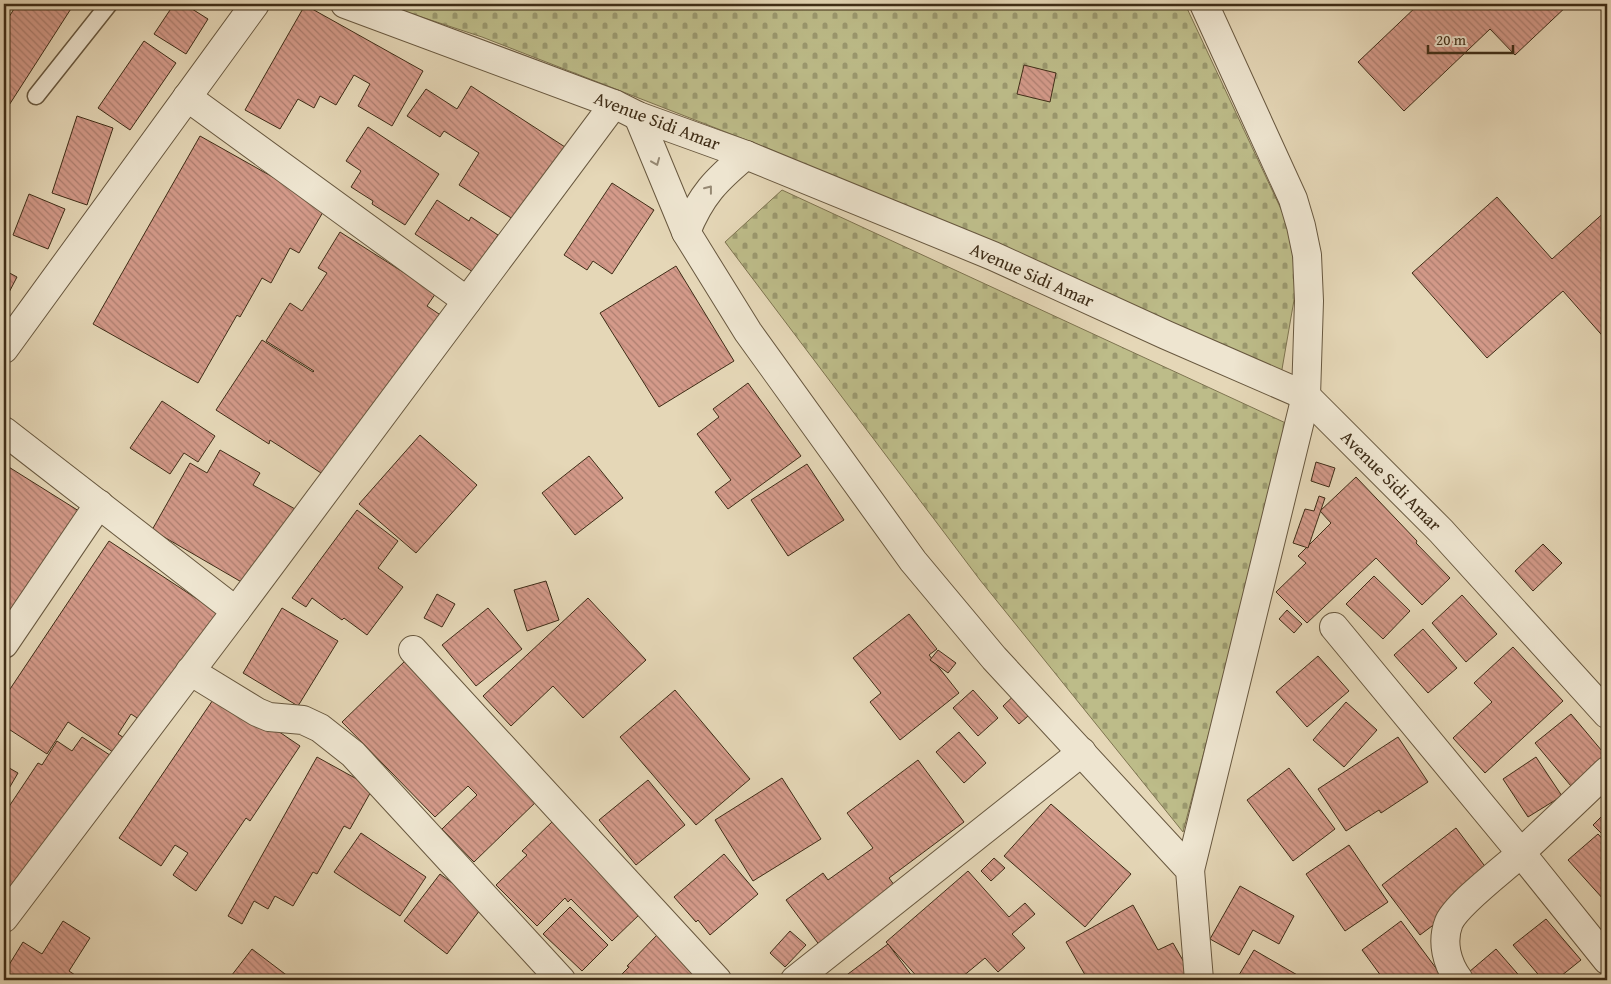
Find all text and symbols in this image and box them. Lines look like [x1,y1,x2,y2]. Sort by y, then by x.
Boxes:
scale bar [1428,22,1514,54]
text: 20 m [1436,29,1467,50]
street label: Avenue Sidi Amar [590,84,725,157]
one-way arrow [650,157,660,165]
one-way arrow [703,186,711,195]
street label: Avenue Sidi Amar [966,235,1099,314]
street label: Avenue Sidi Amar [1335,424,1448,538]

